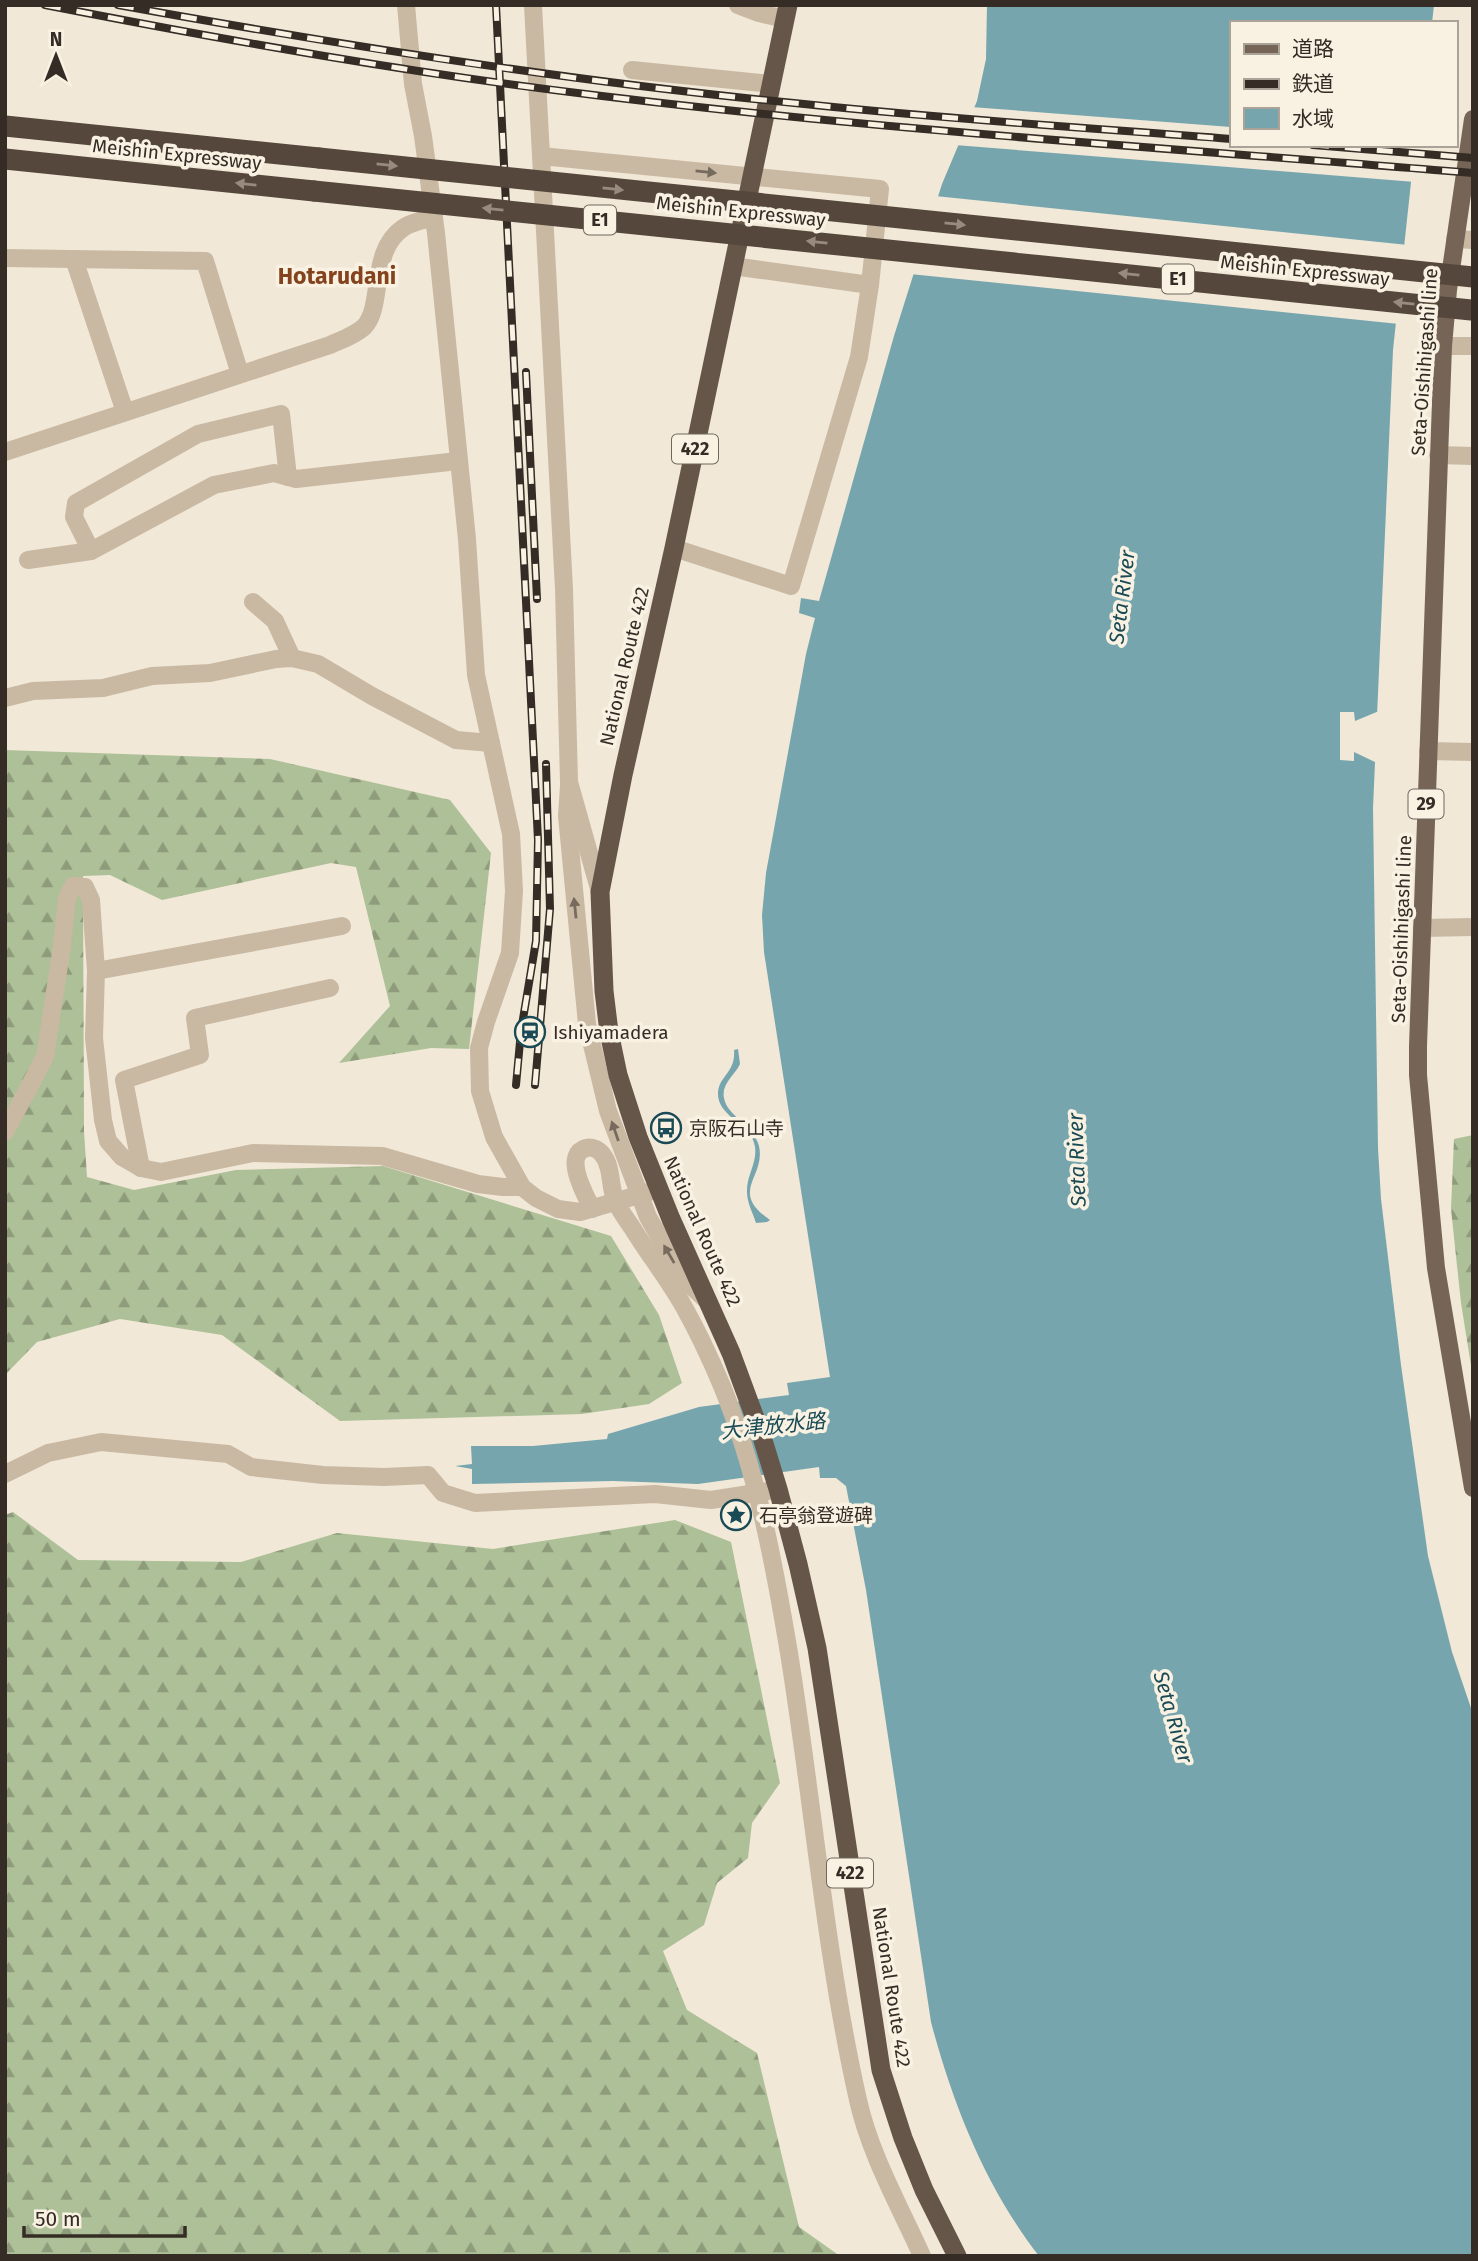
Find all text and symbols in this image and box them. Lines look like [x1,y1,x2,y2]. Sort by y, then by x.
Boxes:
north arrow [21,21,91,91]
legend [1230,21,1457,147]
text: N [50,28,62,51]
text: 道路 [1292,36,1334,62]
text: 鉄道 [1292,71,1334,97]
text: 水域 [1292,106,1334,132]
street label: Meishin Expressway [91,134,263,175]
one-way arrow [376,160,398,171]
one-way arrow [695,167,717,178]
one-way arrow [235,178,257,189]
one-way arrow [603,183,625,194]
street label: Meishin Expressway [655,191,827,232]
one-way arrow [482,203,504,214]
road number: E1 [584,205,616,234]
one-way arrow [944,219,966,230]
one-way arrow [806,236,828,247]
street label: Meishin Expressway [1219,250,1391,291]
district label: Hotarudani [278,262,396,290]
road number: E1 [1162,264,1194,293]
street label: Seta-Oishihigashi line [1406,267,1443,457]
one-way arrow [1117,268,1139,279]
one-way arrow [1392,297,1414,308]
road number: 422 [672,434,718,463]
water label: Seta River [1103,548,1141,646]
street label: National Route 422 [595,584,654,748]
road number: 29 [1408,790,1444,818]
street label: Seta-Oishihigashi line [1387,835,1416,1023]
one-way arrow [569,897,580,919]
station icon: Ishiyamadera [513,1015,547,1049]
place label: Ishiyamadera [553,1021,669,1044]
bus stop icon: 京阪石山寺 [649,1111,683,1145]
water label: Seta River [1062,1112,1092,1208]
place label: 京阪石山寺 [689,1117,784,1140]
one-way arrow [609,1120,620,1141]
street label: National Route 422 [659,1152,746,1310]
one-way arrow [663,1244,675,1263]
water label: 大津放水路 [719,1407,829,1444]
place icon: 石亭翁登遊碑 [719,1498,753,1532]
place label: 石亭翁登遊碑 [759,1504,873,1527]
water label: Seta River [1147,1667,1199,1767]
road number: 422 [827,1858,873,1887]
street label: National Route 422 [867,1905,916,2069]
scale bar [24,2194,186,2238]
text: 50 m [35,2206,81,2232]

